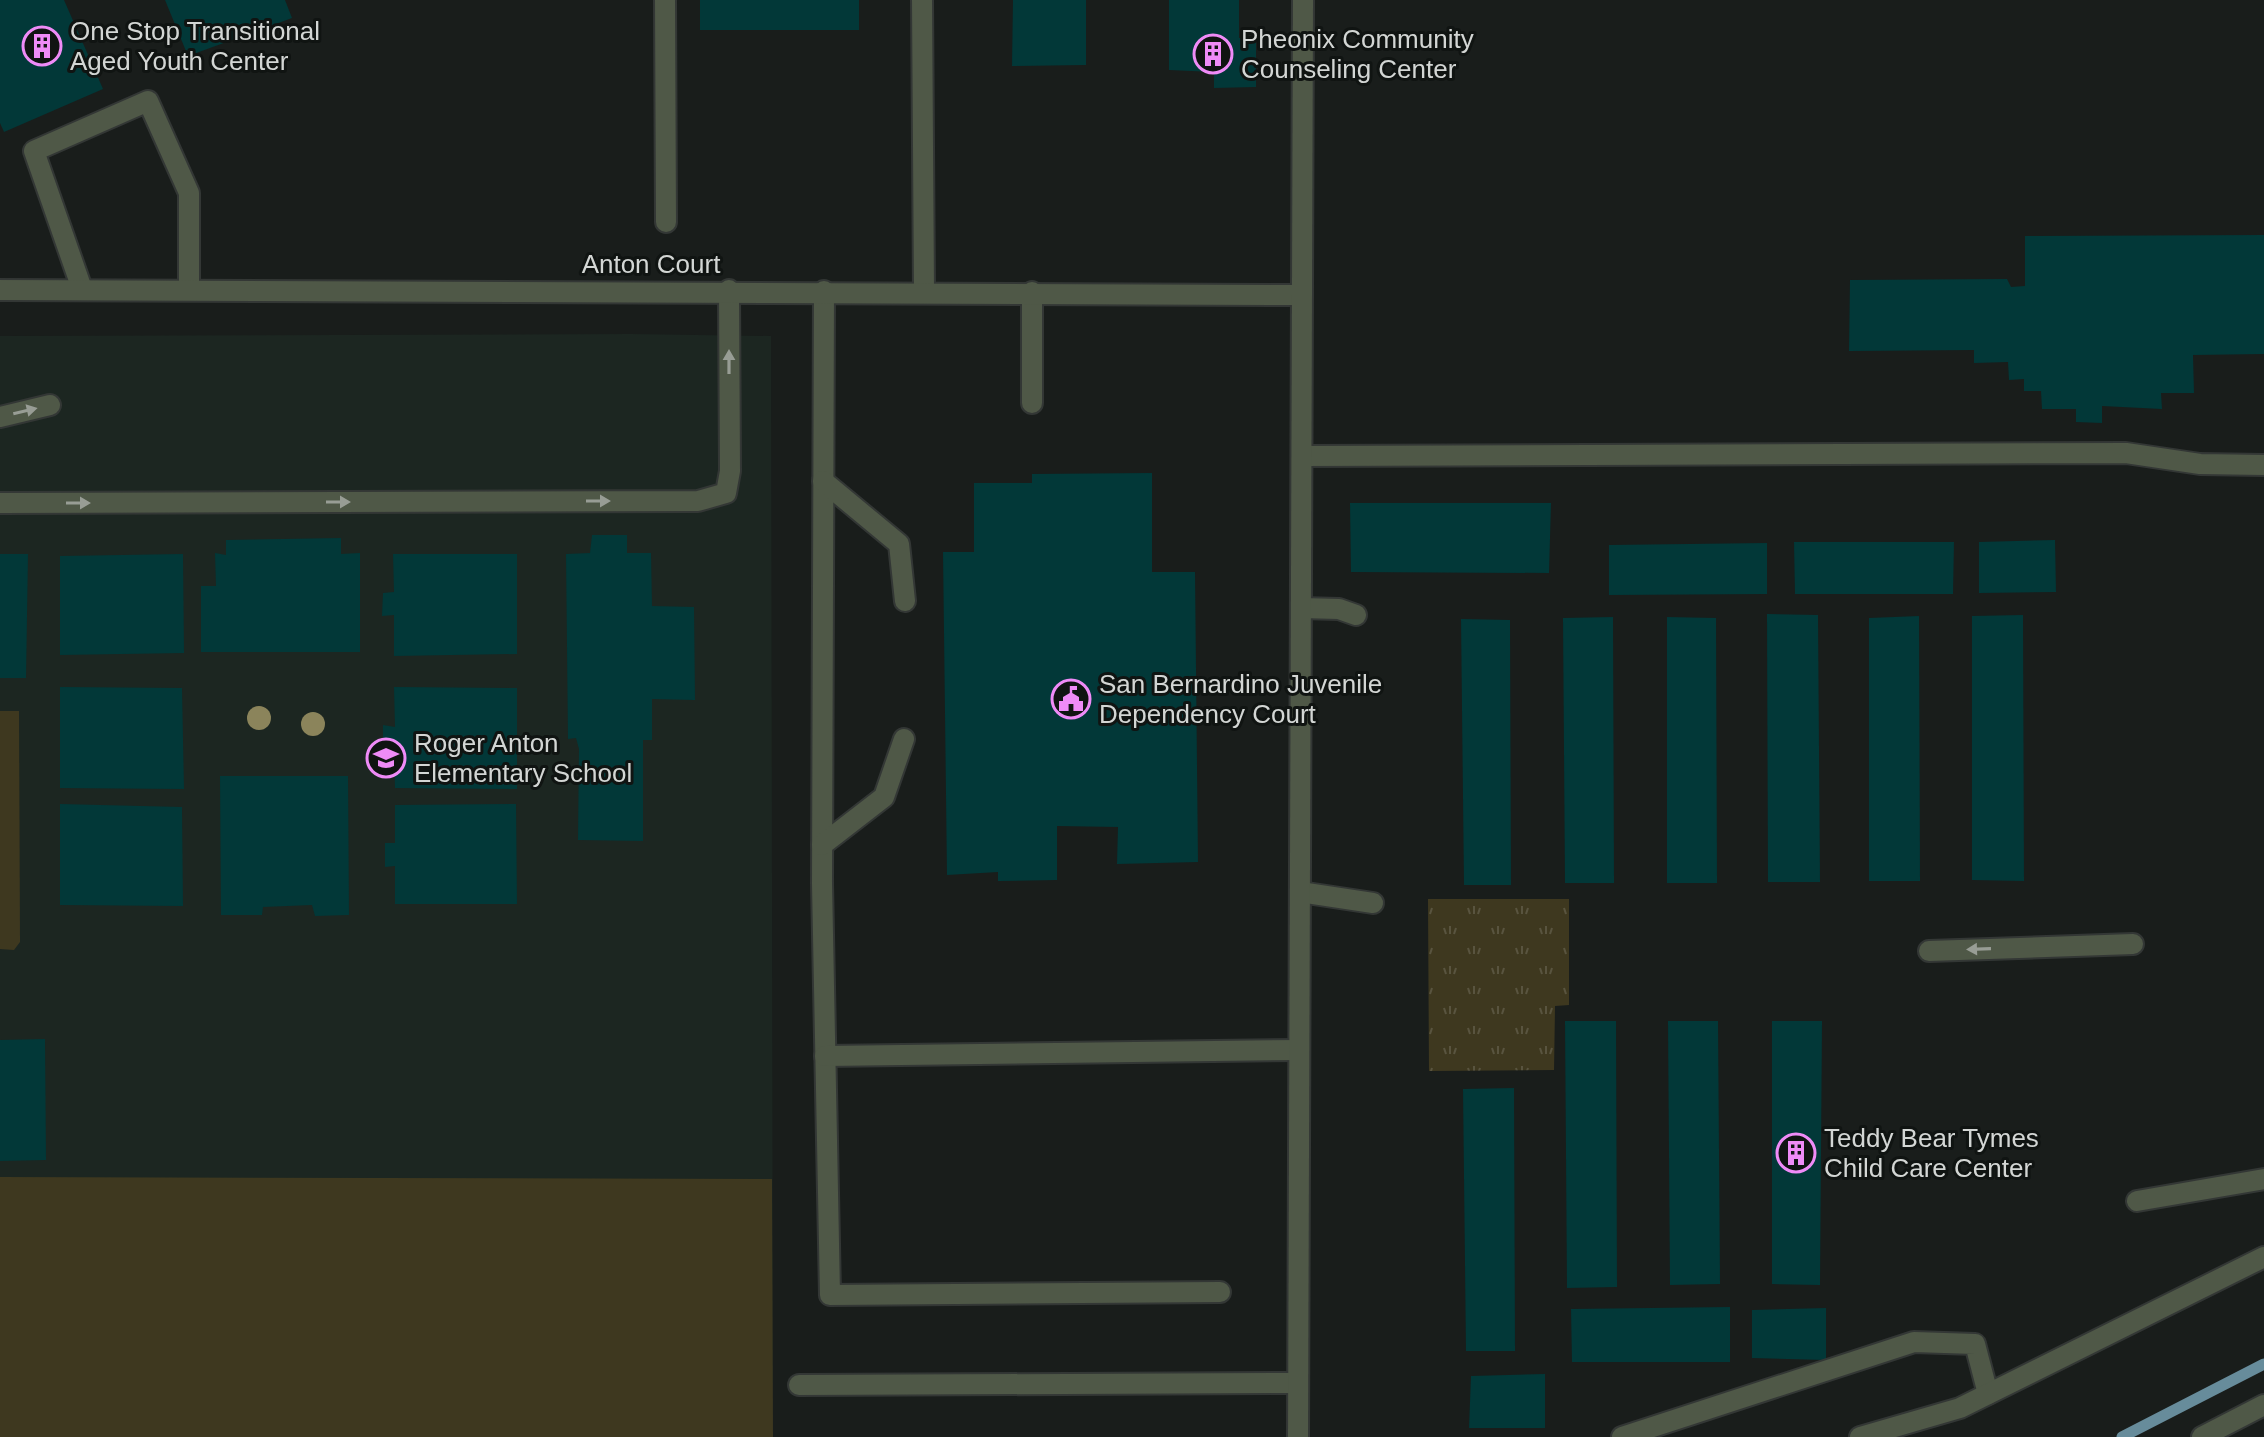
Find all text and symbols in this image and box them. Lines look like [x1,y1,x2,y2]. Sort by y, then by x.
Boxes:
place label: One Stop Transitional Aged Youth Center [70,16,320,76]
place label: Pheonix Community Counseling Center [1241,24,1474,84]
building icon: One Stop Transitional Aged Youth Center [21,25,63,67]
building icon: Pheonix Community Counseling Center [1192,33,1234,75]
street label: Anton Court [582,249,721,279]
one-way arrow [723,349,735,374]
one-way arrow [13,404,38,417]
one-way arrow [586,495,611,507]
one-way arrow [326,496,351,508]
one-way arrow [66,497,91,509]
place label: San Bernardino Juvenile Dependency Court [1099,669,1382,729]
public building icon: San Bernardino Juvenile Dependency Court [1050,678,1092,720]
place label: Roger Anton Elementary School [414,728,632,788]
school or university icon: Roger Anton Elementary School [365,737,407,779]
one-way arrow [1966,943,1991,955]
place label: Teddy Bear Tymes Child Care Center [1824,1123,2039,1183]
building icon: Teddy Bear Tymes Child Care Center [1775,1132,1817,1174]

